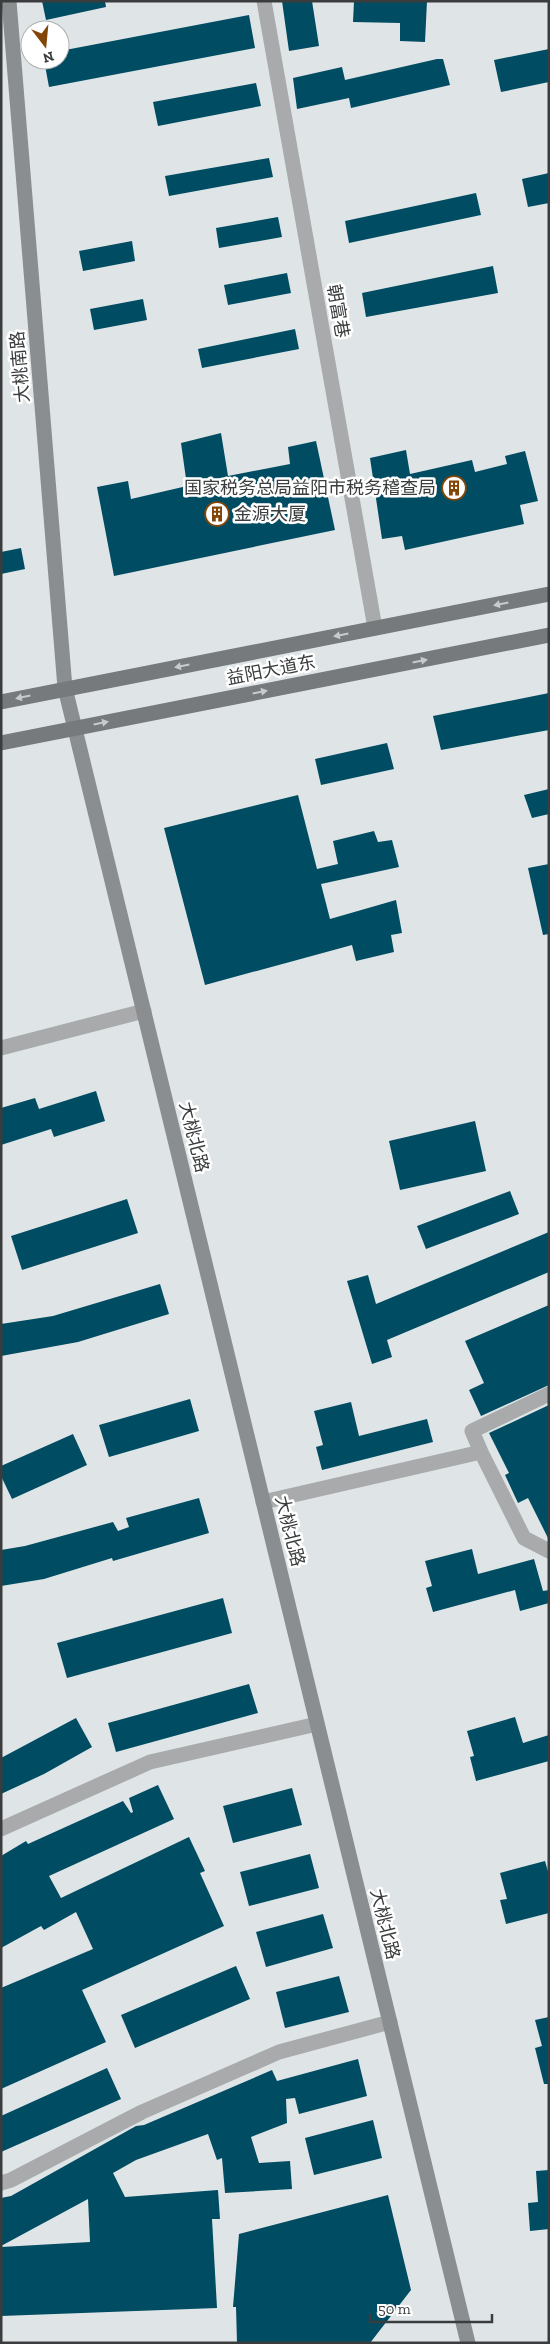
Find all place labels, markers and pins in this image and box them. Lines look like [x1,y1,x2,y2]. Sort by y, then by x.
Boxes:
building icon: 国家税务总局益阳市税务稽查局 [441,475,467,501]
place label: 国家税务总局益阳市税务稽查局 [184,477,436,499]
building icon: 金源大厦 [204,501,230,527]
place label: 金源大厦 [234,503,306,525]

